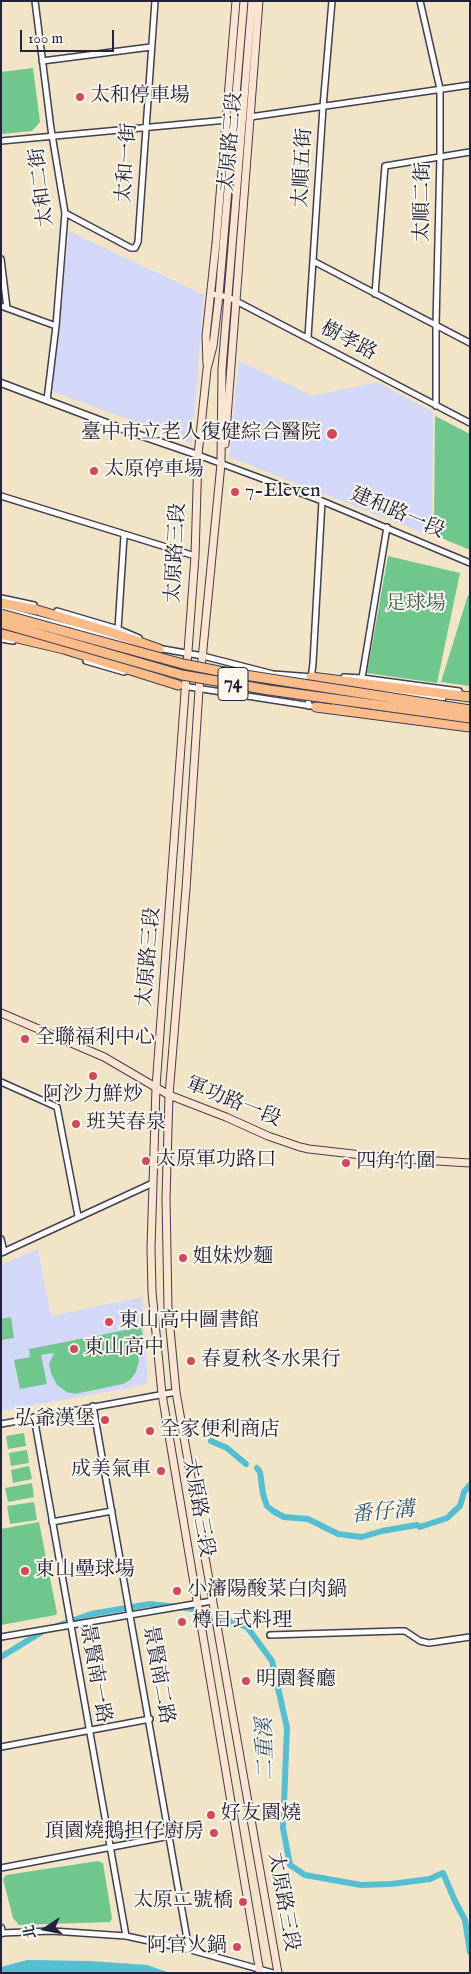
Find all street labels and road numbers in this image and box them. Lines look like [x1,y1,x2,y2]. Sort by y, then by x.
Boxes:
street label: 太原路三段 [216,91,248,193]
street label: 太和一街 [113,122,143,204]
street label: 太順五街 [290,127,318,209]
street label: 太和二街 [26,146,60,228]
street label: 太順二街 [411,162,437,242]
street label: 樹孝路 [316,317,380,367]
street label: 建和路一段 [346,483,448,545]
street label: 太原路三段 [162,502,192,604]
road number: 74 [218,668,248,701]
street label: 太原路三段 [134,906,166,1008]
street label: 軍功路一段 [182,1073,284,1133]
street label: 太原路三段 [176,1457,218,1559]
street label: 景賢南一路 [73,1623,115,1725]
street label: 景賢南二路 [136,1624,178,1726]
street label: 太原路三段 [261,1851,303,1953]

